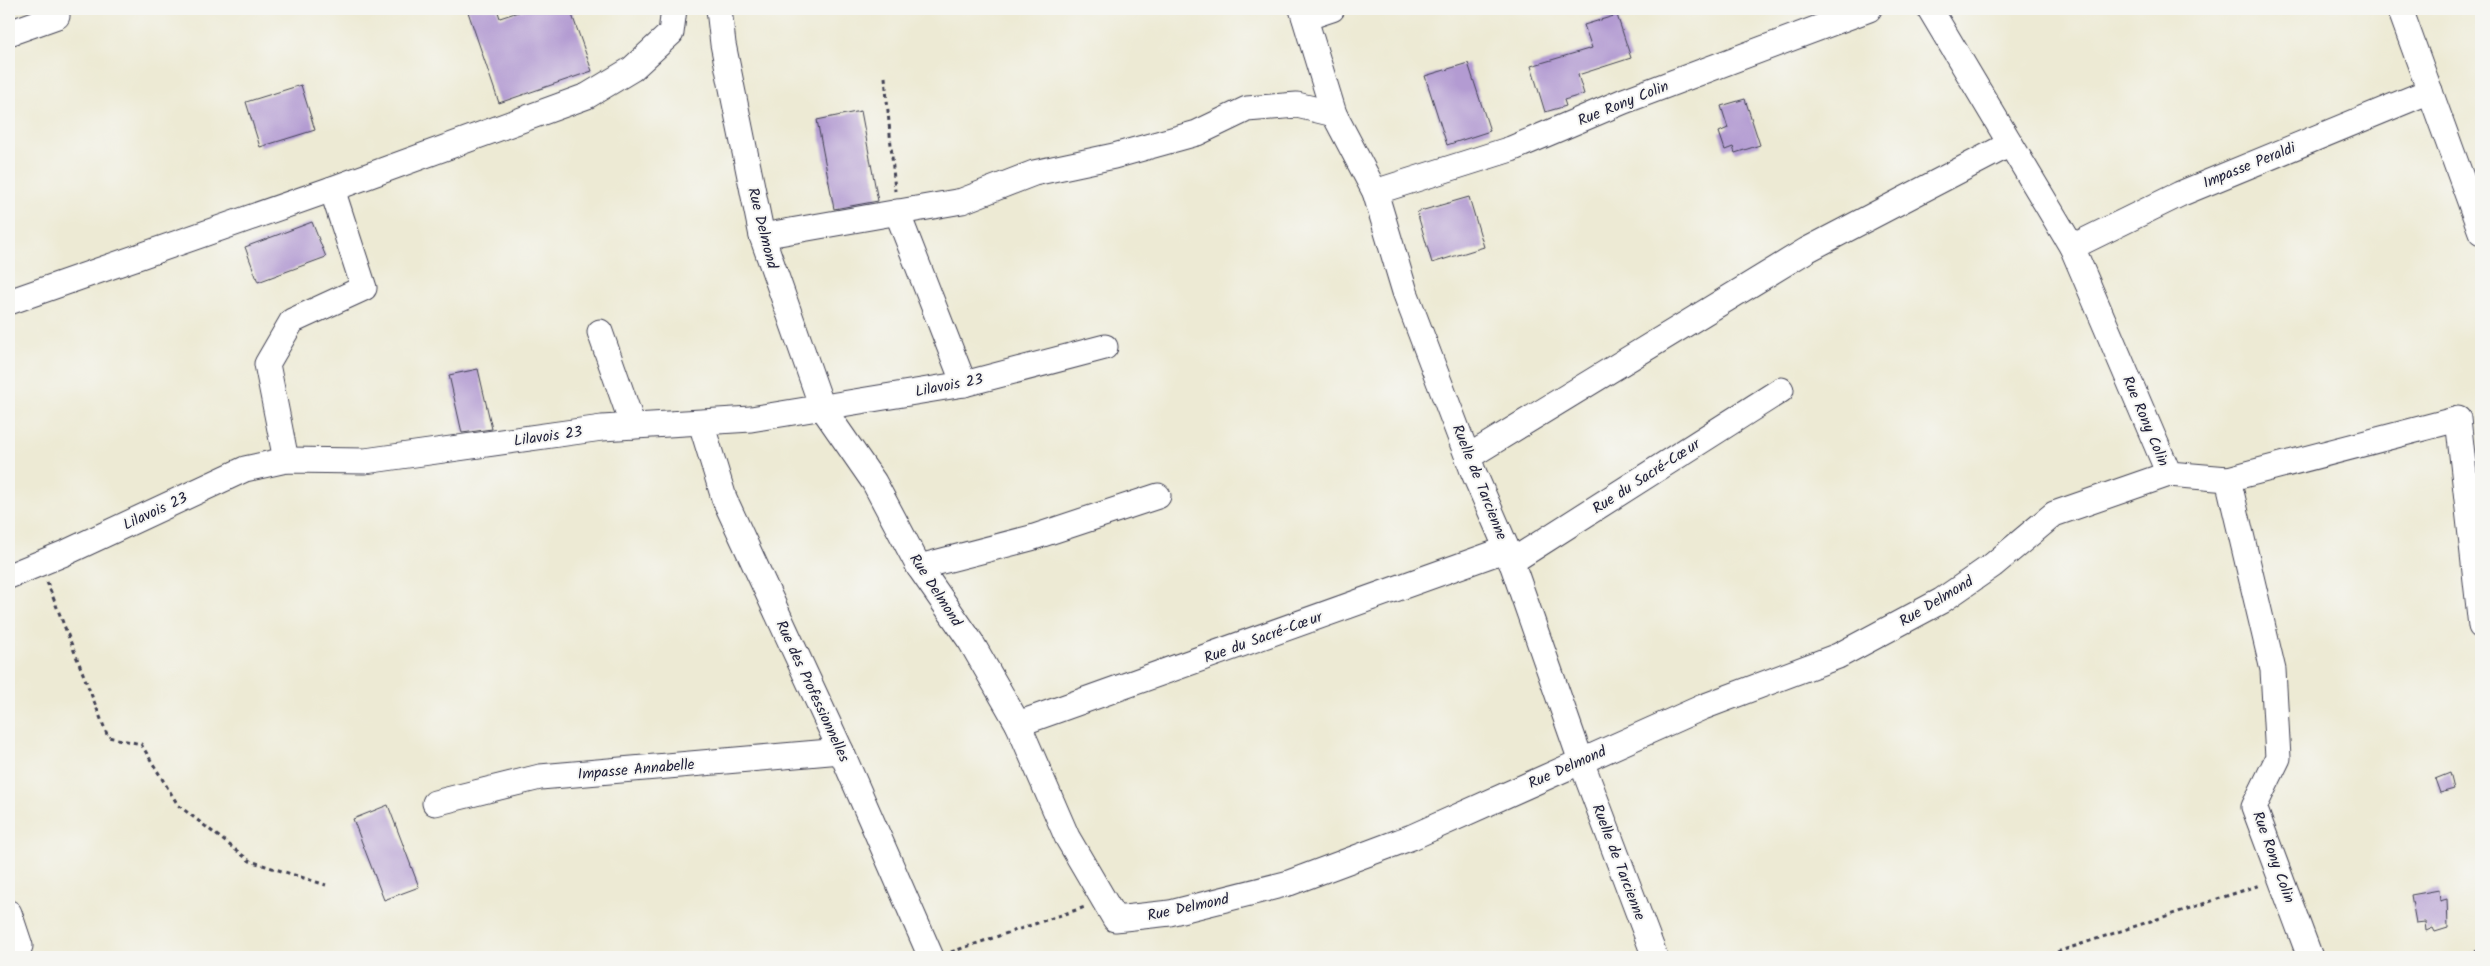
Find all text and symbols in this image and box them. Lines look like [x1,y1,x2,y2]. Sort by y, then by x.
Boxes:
street label: Rue Rony Colin [1574,75,1673,133]
street label: Impasse Peraldi [2199,136,2301,195]
street label: Rue Delmond [740,185,784,272]
street label: Lilavois 23 [913,368,986,404]
street label: Rue Rony Colin [2115,372,2175,470]
street label: Lilavois 23 [512,420,584,454]
street label: Ruelle de Tarcienne [1445,421,1513,544]
street label: Rue du Sacré-Cœur [1588,432,1706,521]
street label: Lilavois 23 [119,486,192,537]
street label: Rue Delmond [902,549,968,632]
street label: Rue Delmond [1895,570,1979,634]
street label: Rue du Sacré-Cœur [1201,605,1327,670]
street label: Rue des Professionnelles [769,617,856,767]
street label: Rue Delmond [1525,740,1611,796]
street label: Impasse Annabelle [577,753,696,787]
street label: Ruelle de Tarcienne [1585,801,1651,924]
street label: Rue Rony Colin [2245,808,2301,907]
street label: Rue Delmond [1145,887,1232,928]

